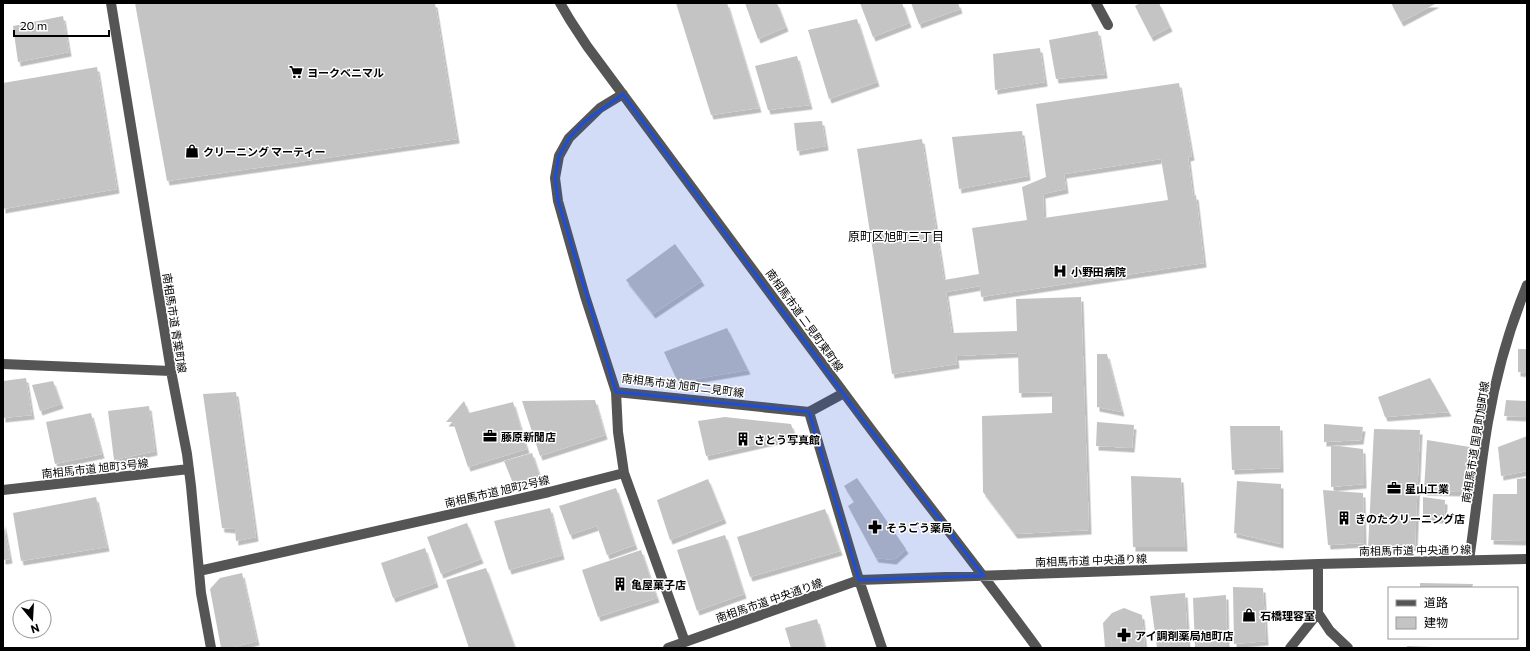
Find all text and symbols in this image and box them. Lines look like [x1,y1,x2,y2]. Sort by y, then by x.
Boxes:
scale bar [14,12,109,38]
text: 20 m [20,18,47,32]
supermarket icon: ヨークベニマル [288,64,304,80]
place label: ヨークベニマル [307,66,384,79]
shop icon: クリーニング マーティー [184,143,200,159]
place label: クリーニング マーティー [203,145,325,158]
district label: 原町区旭町三丁目 [848,229,944,243]
hospital icon: 小野田病院 [1052,263,1068,279]
place label: 小野田病院 [1071,265,1126,278]
street label: 南相馬市道 二見町東町線 [764,266,846,374]
street label: 南相馬市道 青葉町線 [161,272,189,374]
street label: 南相馬市道 旭町二見町線 [621,371,745,399]
street label: 南相馬市道 国見町旭町線 [1459,380,1491,504]
office icon: 藤原新聞店 [482,428,498,444]
place label: 藤原新聞店 [501,430,556,443]
building icon: さとう写真館 [735,431,751,447]
place label: さとう写真館 [754,433,820,446]
street label: 南相馬市道 旭町3号線 [41,456,149,480]
street label: 南相馬市道 旭町2号線 [443,473,551,509]
office icon: 星山工業 [1386,480,1402,496]
place label: 星山工業 [1405,482,1449,495]
building icon: きのたクリーニング店 [1336,510,1352,526]
place label: きのたクリーニング店 [1355,512,1465,525]
pharmacy icon: そうごう薬局 [867,519,883,535]
place label: そうごう薬局 [886,521,952,534]
street label: 南相馬市道 中央通り線 [1359,543,1471,557]
street label: 南相馬市道 中央通り線 [1035,552,1147,568]
building icon: 亀屋菓子店 [612,576,628,592]
street label: 南相馬市道 中央通り線 [714,576,824,624]
place label: 亀屋菓子店 [631,578,686,591]
legend [1388,587,1518,639]
text: 道路 [1424,595,1448,609]
north arrow [12,599,52,639]
shop icon: 石橋理容室 [1241,607,1257,623]
place label: 石橋理容室 [1260,609,1315,622]
text: 建物 [1424,615,1448,629]
text: N [29,622,41,636]
pharmacy icon: アイ調剤薬局旭町店 [1116,627,1132,643]
place label: アイ調剤薬局旭町店 [1135,629,1233,642]

